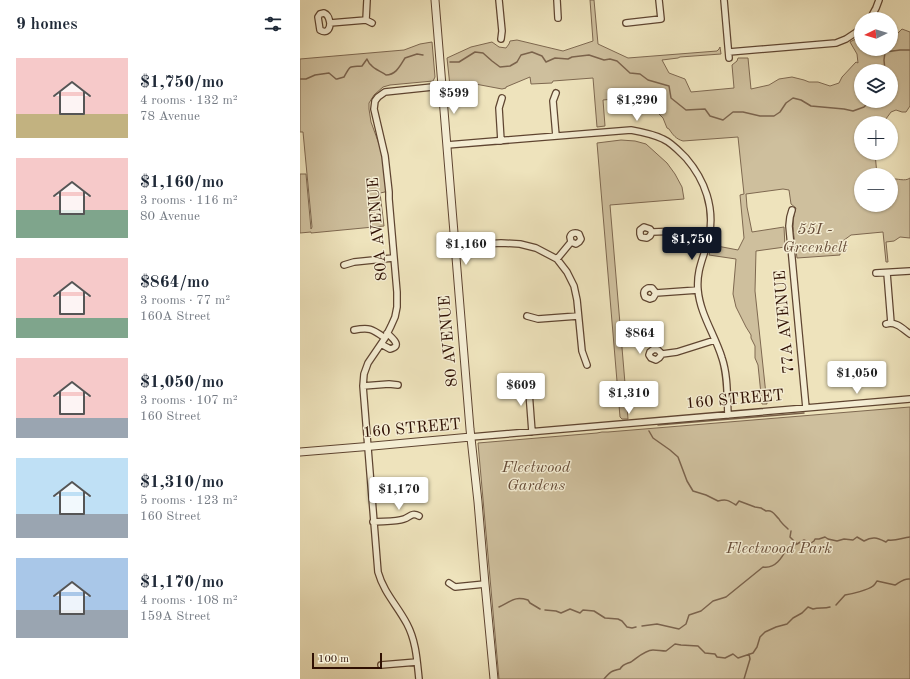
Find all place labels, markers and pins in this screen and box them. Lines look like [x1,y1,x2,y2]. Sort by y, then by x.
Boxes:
pin: $599 [430,81,478,115]
pin: $1,290 [604,88,670,122]
pin: $1,750 [659,227,725,261]
pin: $1,160 [433,232,499,266]
pin: $864 [616,321,664,355]
pin: $1,050 [824,361,890,395]
pin: $609 [497,373,545,407]
pin: $1,310 [596,381,662,415]
pin: $1,170 [366,477,432,511]

